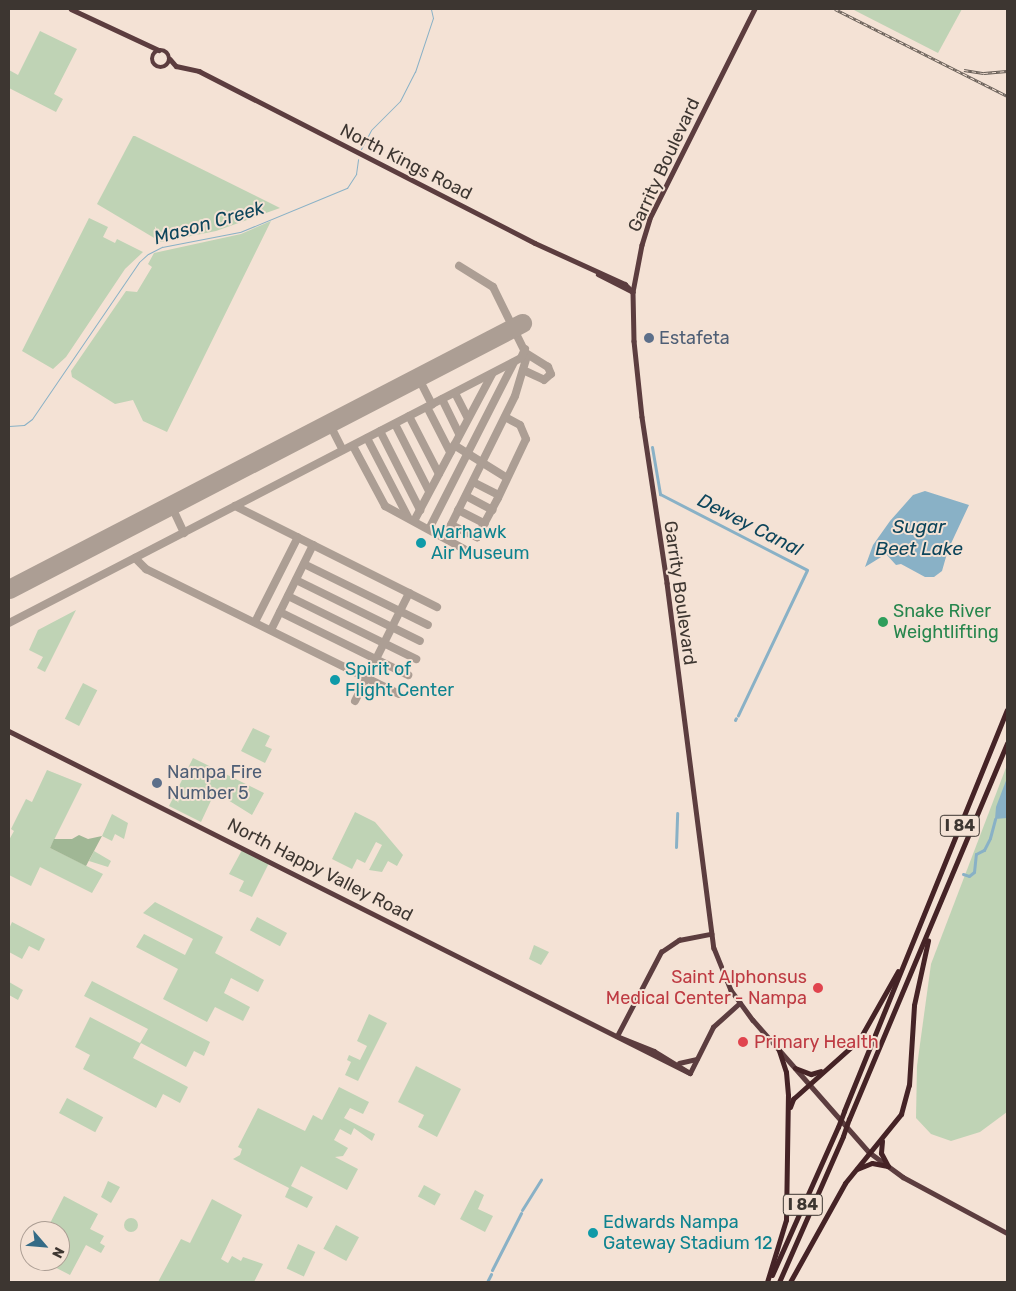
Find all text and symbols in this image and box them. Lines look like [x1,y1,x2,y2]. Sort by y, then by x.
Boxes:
street label: Garrity Boulevard [623,94,705,236]
street label: North Kings Road [336,119,476,205]
water label: Mason Creek [151,196,267,250]
place label: Estafeta [659,327,730,349]
marker: Estafeta [643,332,655,344]
water label: Dewey Canal [694,489,806,561]
water label: Sugar Beet Lake [875,516,963,560]
street label: Garrity Boulevard [659,519,701,667]
place label: Warhawk Air Museum [431,522,530,564]
marker: Warhawk Air Museum [415,537,427,549]
place label: Snake River Weightlifting [893,601,999,644]
marker: Snake River Weightlifting [877,616,889,628]
place label: Spirit of Flight Center [345,659,454,702]
marker: Spirit of Flight Center [329,674,341,686]
place label: Nampa Fire Number 5 [167,762,262,804]
marker: Nampa Fire Number 5 [151,777,163,789]
road number: I 84 [939,812,981,839]
street label: North Happy Valley Road [223,813,417,927]
place label: Saint Alphonsus Medical Center - Nampa [605,967,807,1010]
marker: Saint Alphonsus Medical Center - Nampa [811,981,825,995]
place label: Primary Health [754,1031,879,1053]
marker: Primary Health [736,1035,750,1049]
road number: I 84 [782,1192,824,1218]
place label: Edwards Nampa Gateway Stadium 12 [603,1212,773,1254]
north arrow [20,1221,70,1271]
marker: Edwards Nampa Gateway Stadium 12 [587,1227,599,1239]
text: N [48,1244,68,1261]

